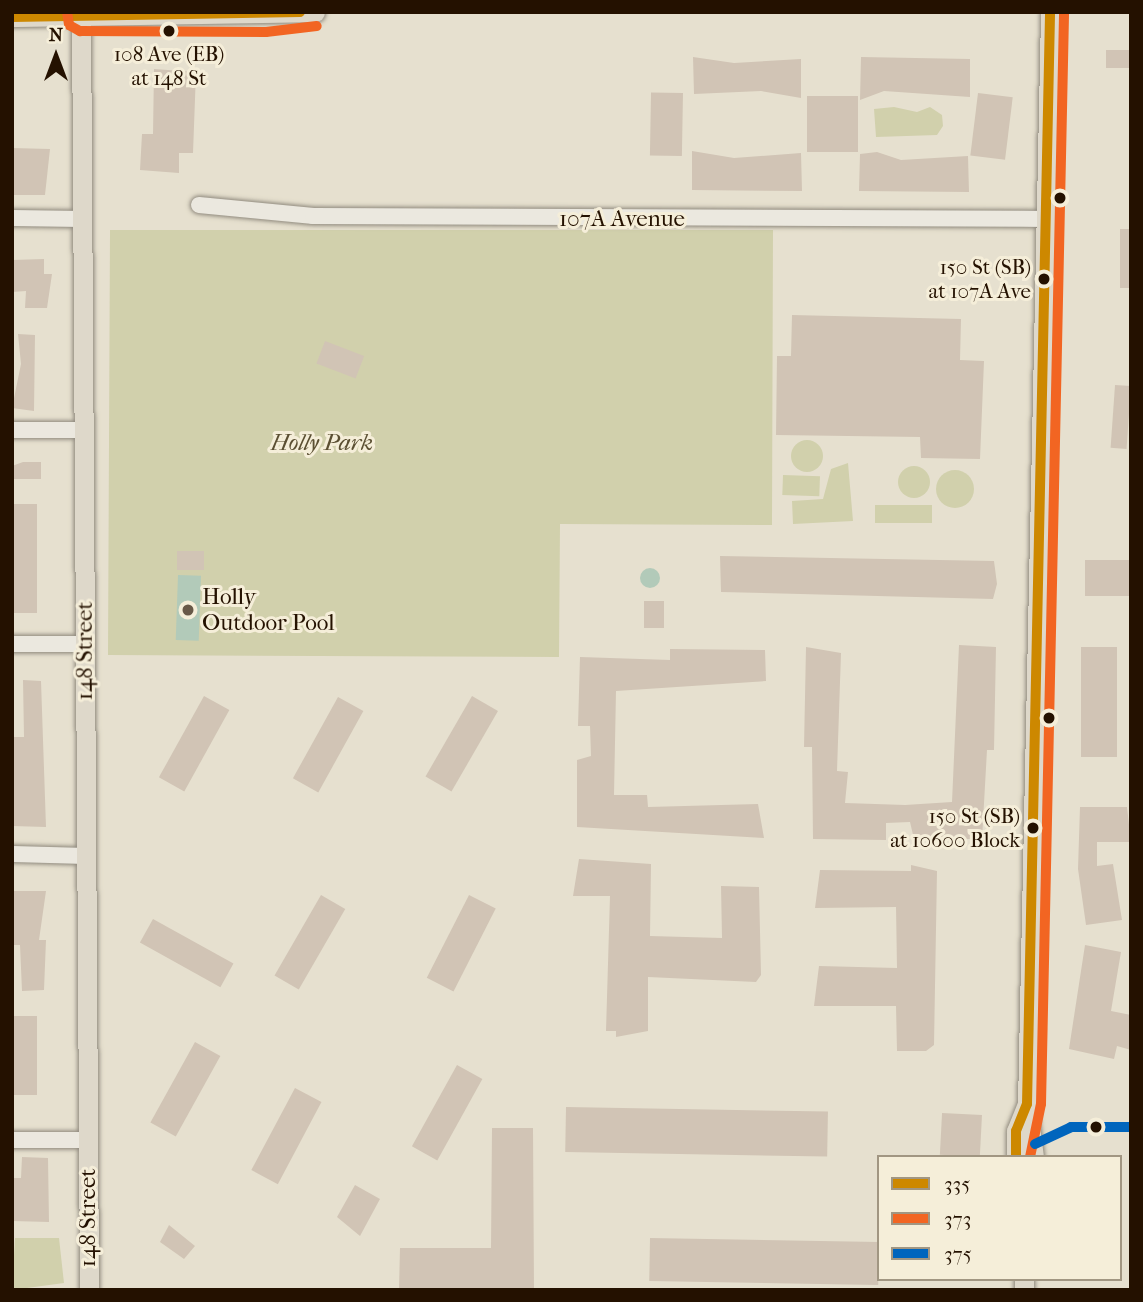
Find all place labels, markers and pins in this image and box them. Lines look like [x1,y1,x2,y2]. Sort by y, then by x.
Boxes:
marker: 108 Ave (EB) at 148 St [162,24,176,38]
place label: 108 Ave (EB) at 148 St [114,41,224,91]
unlabelled marker [1053,191,1067,205]
place label: 150 St (SB) at 107A Ave [928,254,1031,304]
marker: 150 St (SB) at 107A Ave [1037,272,1051,286]
place label: Holly Outdoor Pool [202,583,335,637]
marker: Holly Outdoor Pool [180,602,196,618]
unlabelled marker [1042,711,1056,725]
place label: 150 St (SB) at 10600 Block [890,803,1020,853]
marker: 150 St (SB) at 10600 Block [1026,821,1040,835]
unlabelled marker [1089,1120,1103,1134]

